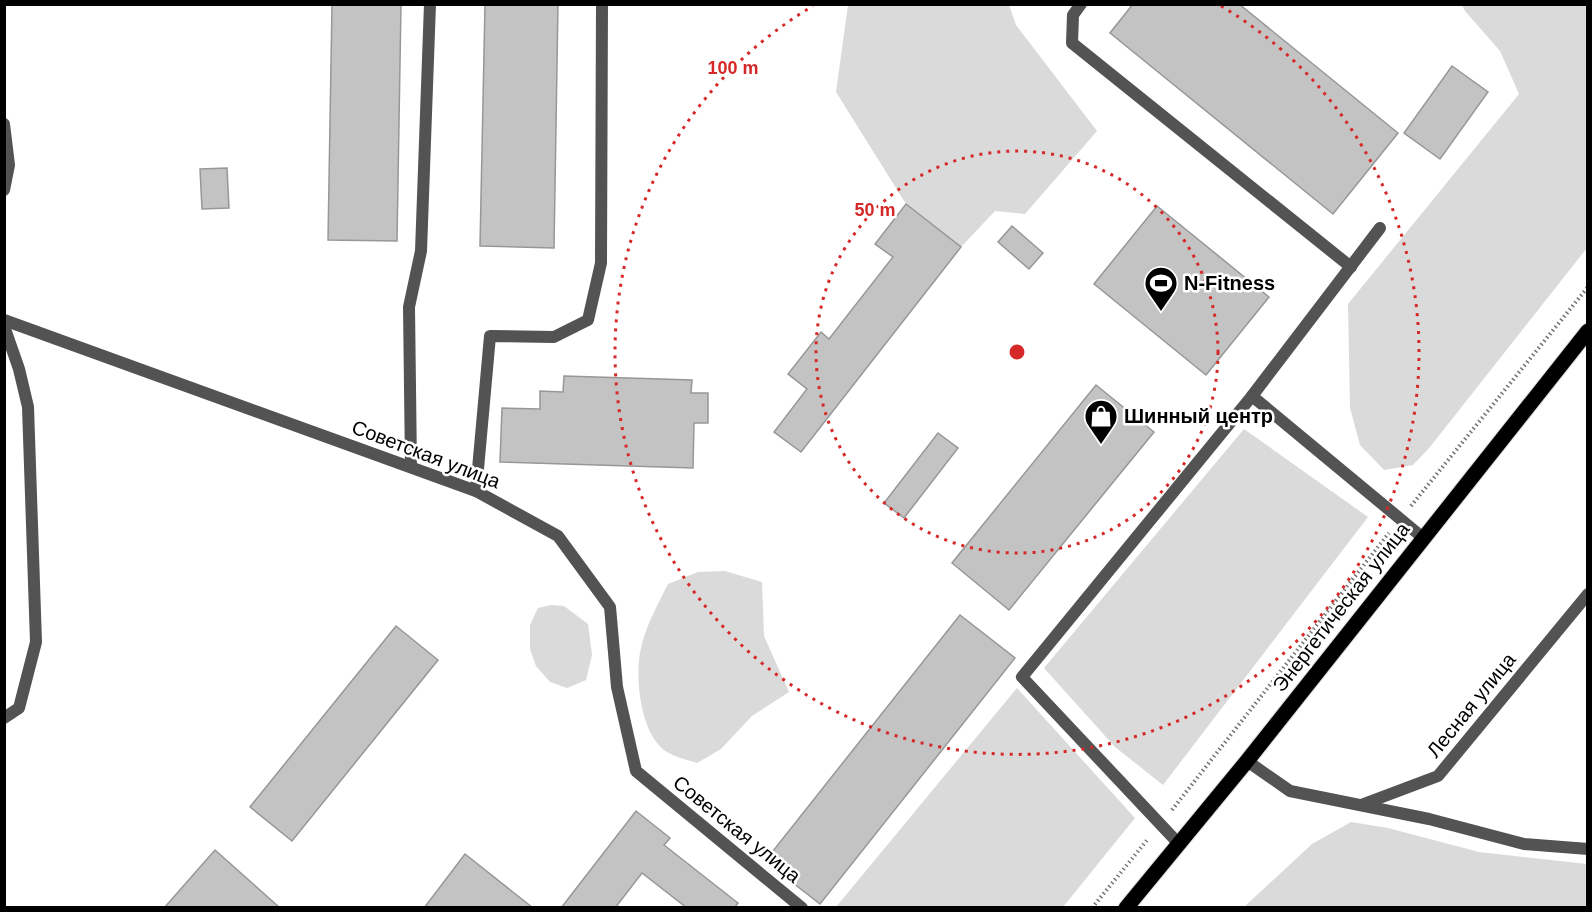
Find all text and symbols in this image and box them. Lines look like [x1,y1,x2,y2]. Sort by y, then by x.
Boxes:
text: 100 m [707,58,759,78]
text: 50 m [854,200,896,220]
sports icon: N-Fitness [1143,265,1179,312]
place label: N-Fitness [1184,272,1275,294]
centre of rings [1007,342,1027,362]
shop icon: Шинный центр [1083,398,1119,445]
place label: Шинный центр [1124,405,1273,427]
street label: Советская улица [349,416,504,493]
street label: Энергетическая улица [1268,517,1414,696]
street label: Лесная улица [1422,648,1520,762]
street label: Советская улица [669,771,806,888]

